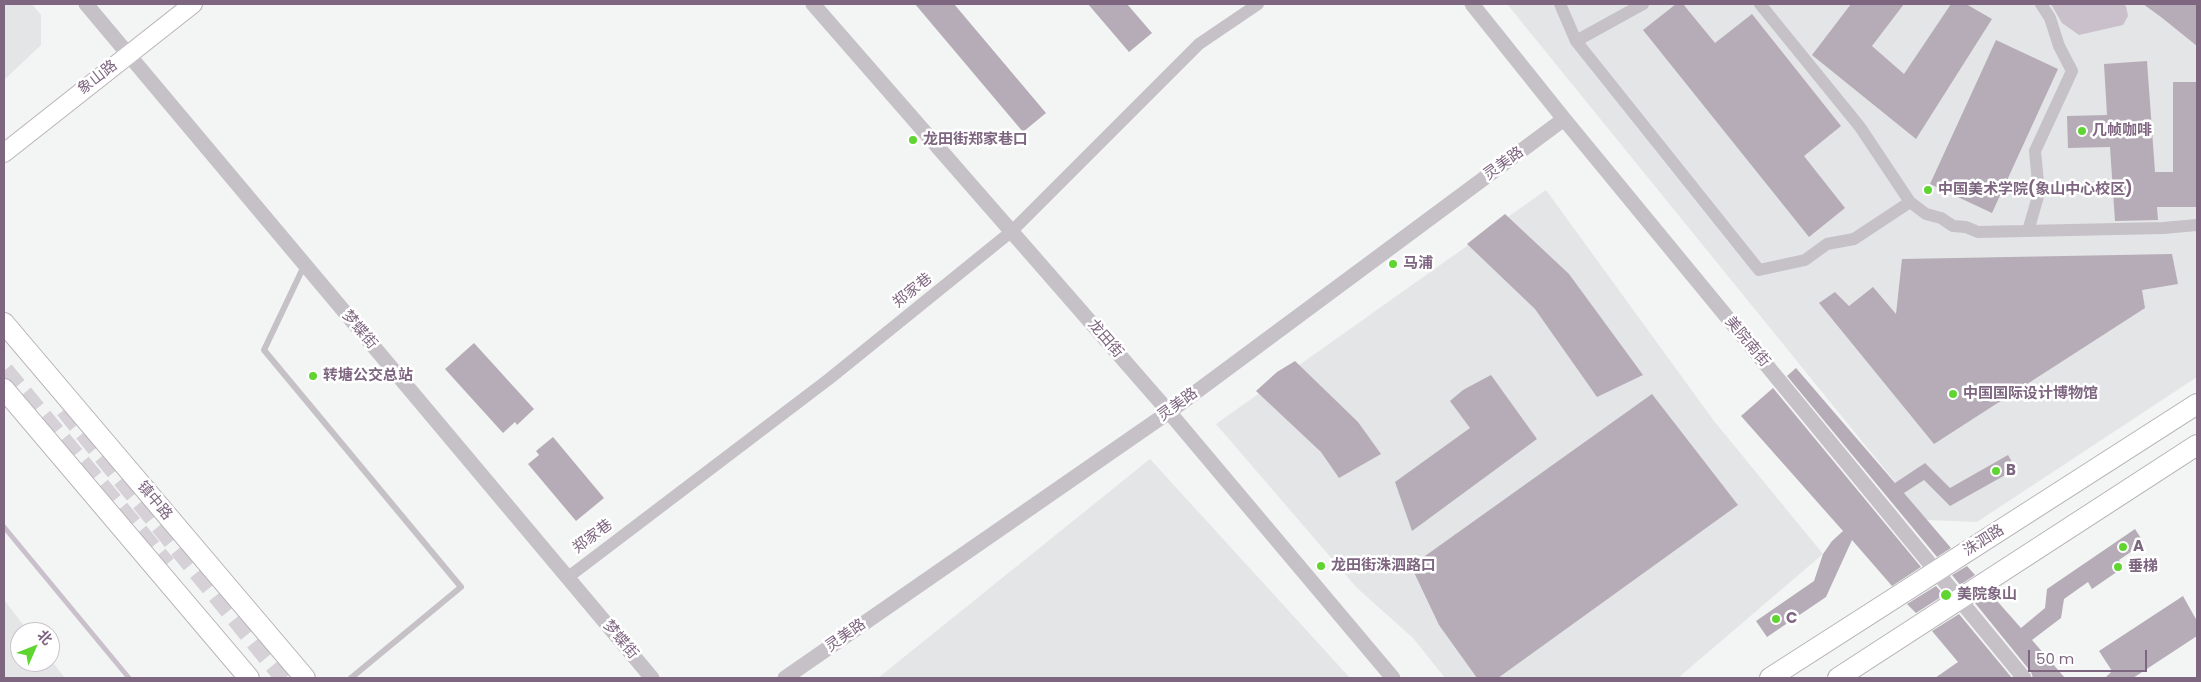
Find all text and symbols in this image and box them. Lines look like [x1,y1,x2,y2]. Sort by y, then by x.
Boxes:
street label: 象山路 [75,57,121,99]
place label: 几帧咖啡 [2092,122,2152,140]
marker: 几帧咖啡 [2076,125,2088,137]
place label: 龙田街郑家巷口 [923,131,1028,149]
marker: 龙田街郑家巷口 [907,134,919,146]
street label: 灵美路 [1481,143,1527,185]
place label: 中国美术学院(象山中心校区) [1938,181,2132,199]
marker: 中国美术学院(象山中心校区) [1922,184,1934,196]
place label: 马浦 [1403,255,1433,273]
marker: 马浦 [1387,258,1399,270]
street label: 郑家巷 [890,270,936,312]
street label: 梦蝶街 [338,307,380,353]
street label: 美院南街 [1721,313,1773,371]
street label: 龙田街 [1083,316,1127,362]
place label: 转塘公交总站 [323,367,413,385]
marker: 转塘公交总站 [307,370,319,382]
street label: 灵美路 [1155,384,1201,426]
place label: 中国国际设计博物馆 [1963,385,2098,403]
marker: 中国国际设计博物馆 [1947,388,1959,400]
place label: B [2006,462,2016,480]
marker: B [1990,465,2002,477]
street label: 镇中路 [133,478,175,524]
street label: 郑家巷 [570,516,616,558]
street label: 洙泗路 [1960,521,2008,561]
place label: A [2133,538,2144,556]
marker: A [2117,541,2129,553]
place label: 龙田街洙泗路口 [1331,557,1436,575]
place label: 垂梯 [2128,558,2158,576]
marker: 龙田街洙泗路口 [1315,560,1327,572]
marker: 垂梯 [2112,561,2124,573]
place label: 美院象山 [1957,586,2017,604]
marker: 美院象山 [1939,588,1953,602]
place label: C [1786,610,1797,628]
marker: C [1770,613,1782,625]
street label: 灵美路 [822,616,870,656]
street label: 梦蝶街 [599,617,641,663]
north arrow [10,622,60,672]
text: 北 [33,625,57,649]
scale bar [2031,640,2150,672]
text: 50 m [2036,648,2074,669]

